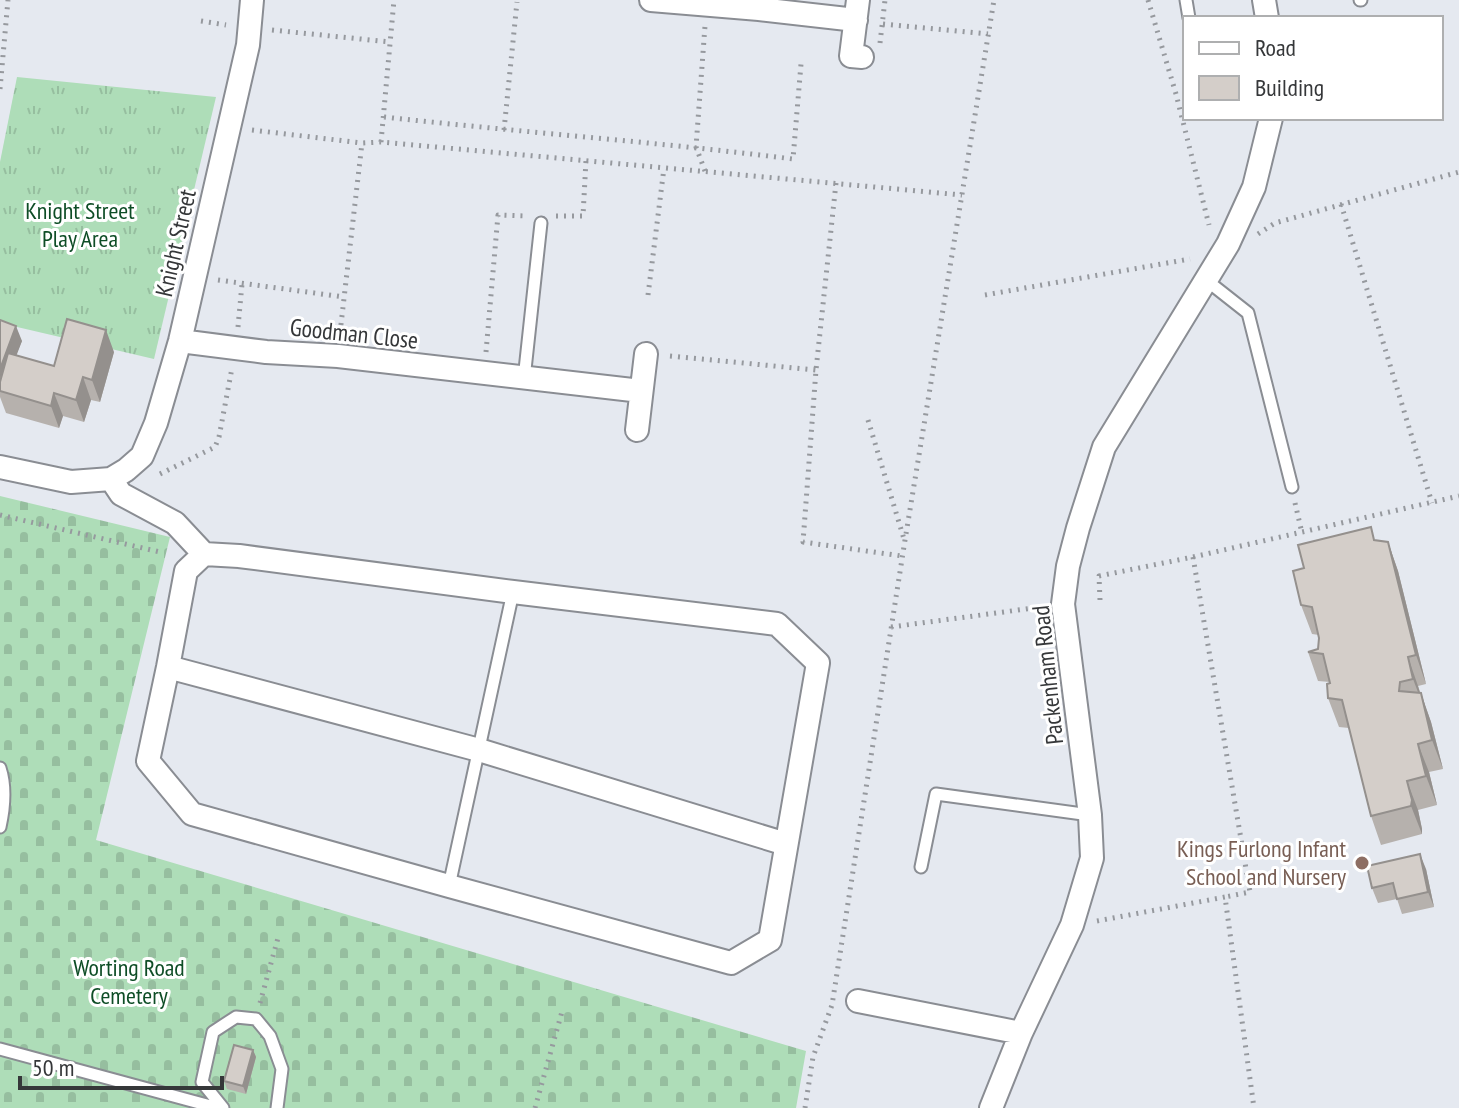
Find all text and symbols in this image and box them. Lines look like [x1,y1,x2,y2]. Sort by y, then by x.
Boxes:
legend [1183,16,1443,120]
text: Road [1255,32,1296,63]
text: Building [1255,72,1324,103]
street label: Knight Street [148,186,203,300]
park label: Knight Street Play Area [25,195,135,254]
street label: Goodman Close [288,311,420,356]
street label: Packenham Road [1025,604,1070,746]
place label: Kings Furlong Infant School and Nursery [1177,833,1346,892]
marker: Kings Furlong Infant School and Nursery [1353,854,1371,872]
park label: Worting Road Cemetery [73,952,185,1011]
scale bar [20,1040,222,1090]
text: 50 m [32,1052,74,1083]

